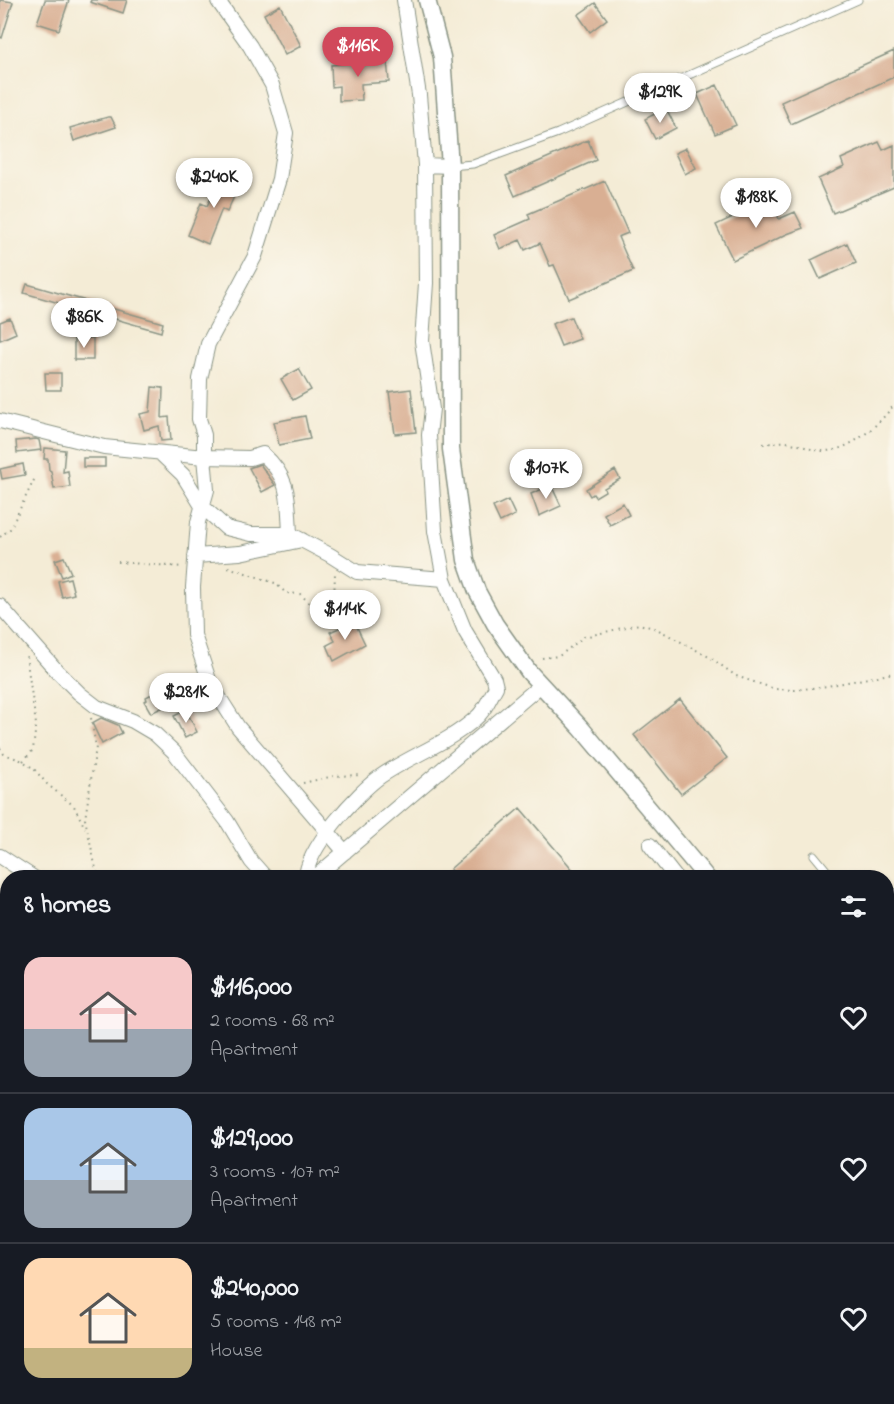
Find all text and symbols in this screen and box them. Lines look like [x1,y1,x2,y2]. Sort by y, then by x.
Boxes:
pin: $116K [316,27,400,78]
text: $116K [336,32,380,61]
pin: $129K [618,73,702,124]
text: $129K [638,78,682,107]
pin: $240K [172,158,256,209]
text: $240K [190,163,238,192]
pin: $188K [714,178,798,229]
text: $188K [734,183,778,212]
pin: $86K [48,298,120,349]
text: $86K [65,303,103,332]
pin: $107K [504,449,588,500]
text: $107K [523,454,569,483]
pin: $114K [303,590,387,641]
text: $114K [324,595,366,624]
pin: $281K [144,673,228,724]
text: $281K [163,678,209,707]
text: 8 homes [24,887,111,925]
icon: filters [837,890,870,923]
text: $116,000 [210,969,292,1007]
icon: home [72,981,144,1053]
icon: heart [837,1001,870,1034]
text: 2 rooms · 68 m² [210,1007,335,1036]
text: Apartment [210,1036,298,1065]
text: $129,000 [210,1120,293,1158]
icon: home [72,1132,144,1204]
icon: heart [837,1152,870,1185]
text: 3 rooms · 107 m² [210,1158,340,1187]
text: Apartment [210,1187,298,1216]
text: $240,000 [210,1270,299,1308]
icon: home [72,1282,144,1354]
icon: heart [837,1302,870,1335]
text: 5 rooms · 148 m² [210,1308,342,1337]
text: House [210,1337,263,1366]

